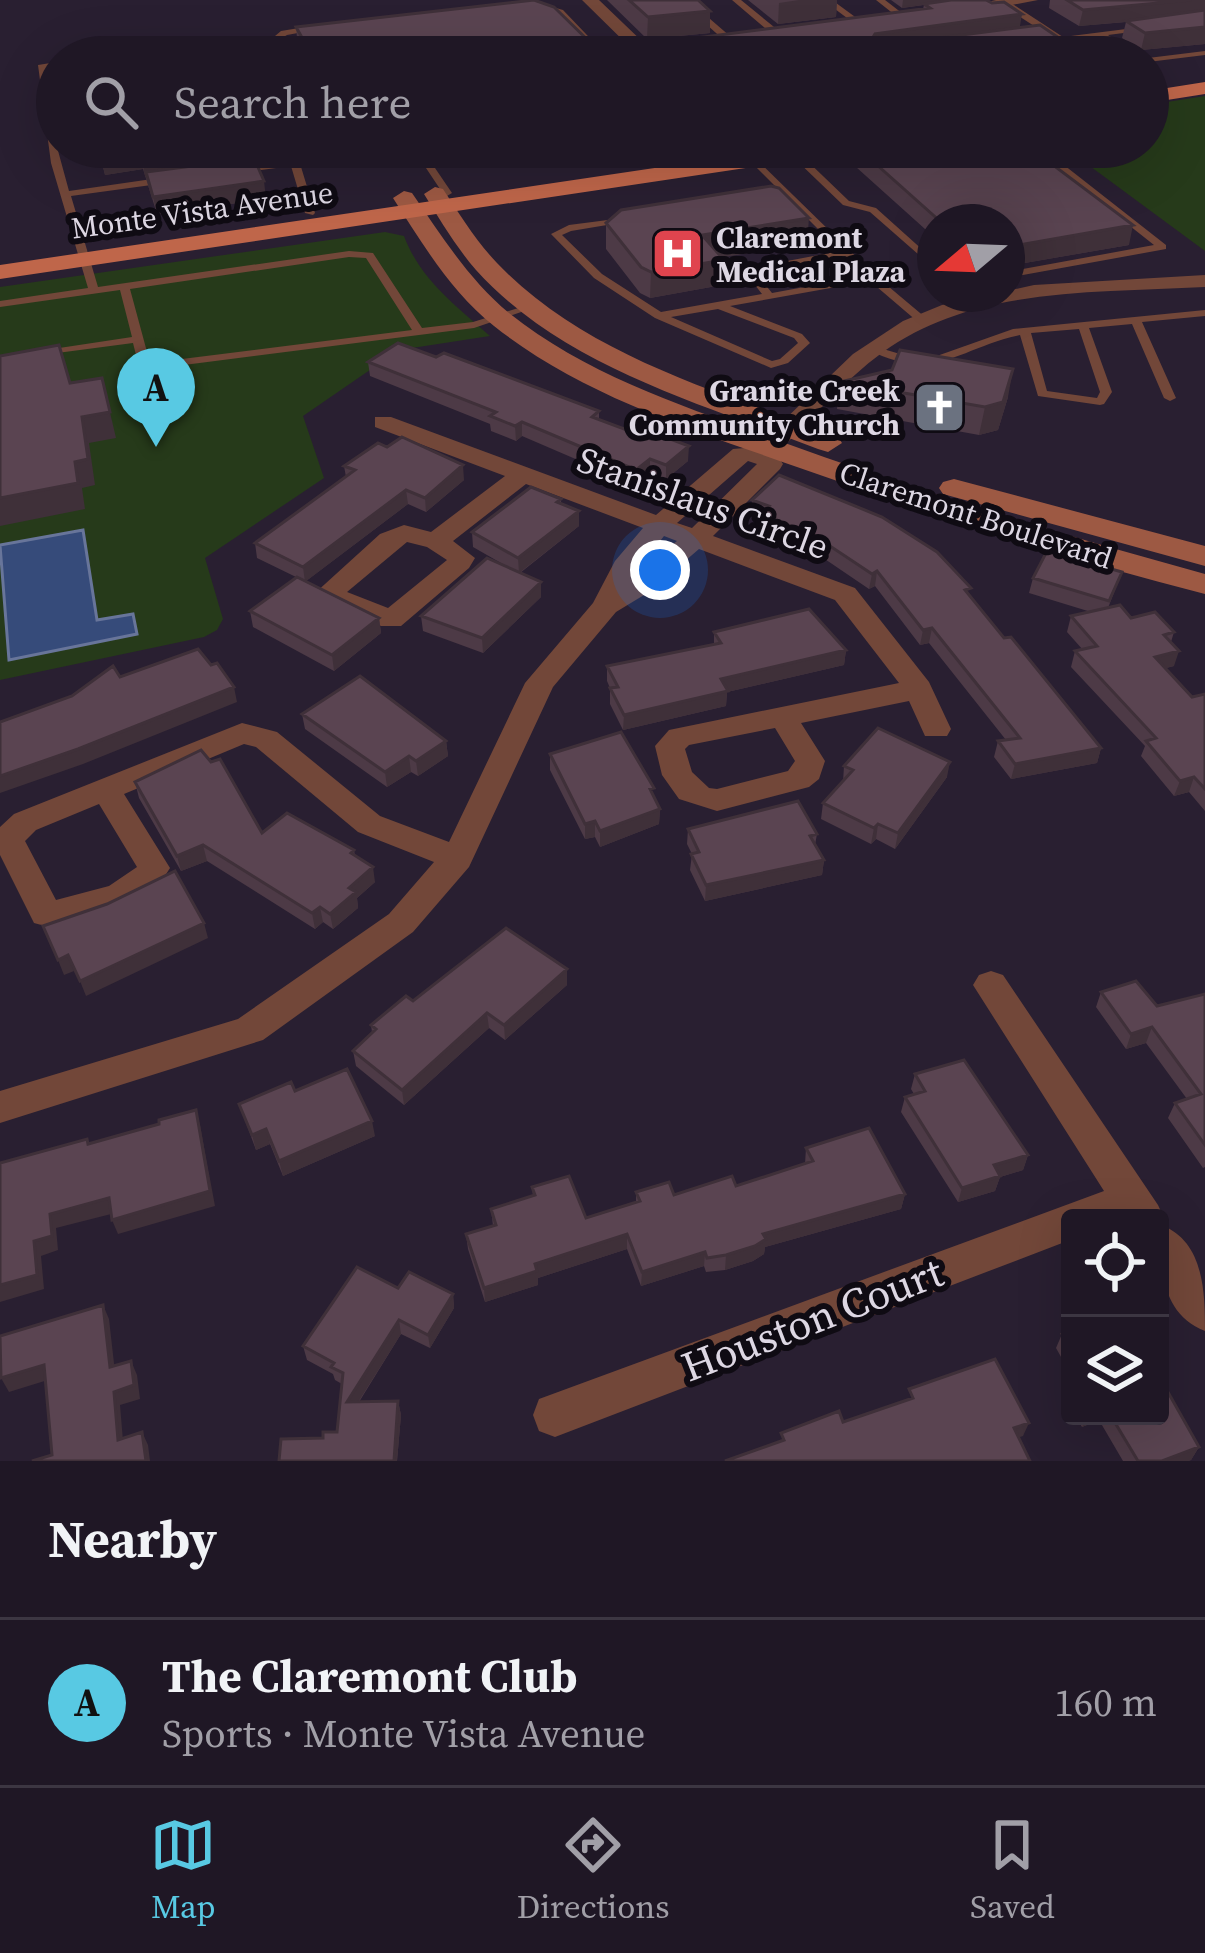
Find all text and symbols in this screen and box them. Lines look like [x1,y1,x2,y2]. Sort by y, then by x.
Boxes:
search box [36,36,1169,168]
icon: search [78,69,144,135]
text: Search here [174,71,411,133]
street label: Monte Vista Avenue [68,171,336,249]
north arrow [917,204,1025,312]
place label: Claremont Medical Plaza [716,217,906,292]
hospital icon: Claremont Medical Plaza [649,226,705,282]
pin: A [117,348,195,447]
place label: Granite Creek Community Church [629,370,900,445]
church icon: Granite Creek Community Church [911,379,967,435]
street label: Stanislaus Circle [571,435,835,571]
street label: Claremont Boulevard [834,452,1118,578]
your location [630,540,690,600]
map controls [1061,1209,1169,1425]
button: locate [1061,1209,1169,1317]
street label: Houston Court [673,1242,951,1395]
button: layers [1061,1317,1169,1425]
text: Nearby [48,1504,217,1574]
text: The Claremont Club [162,1645,578,1707]
text: A [74,1676,100,1729]
text: 160 m [1054,1676,1157,1729]
text: Sports · Monte Vista Avenue [162,1707,645,1760]
tab: Map [150,1812,216,1929]
tab: Directions [517,1812,670,1929]
tab: Saved [970,1812,1055,1929]

